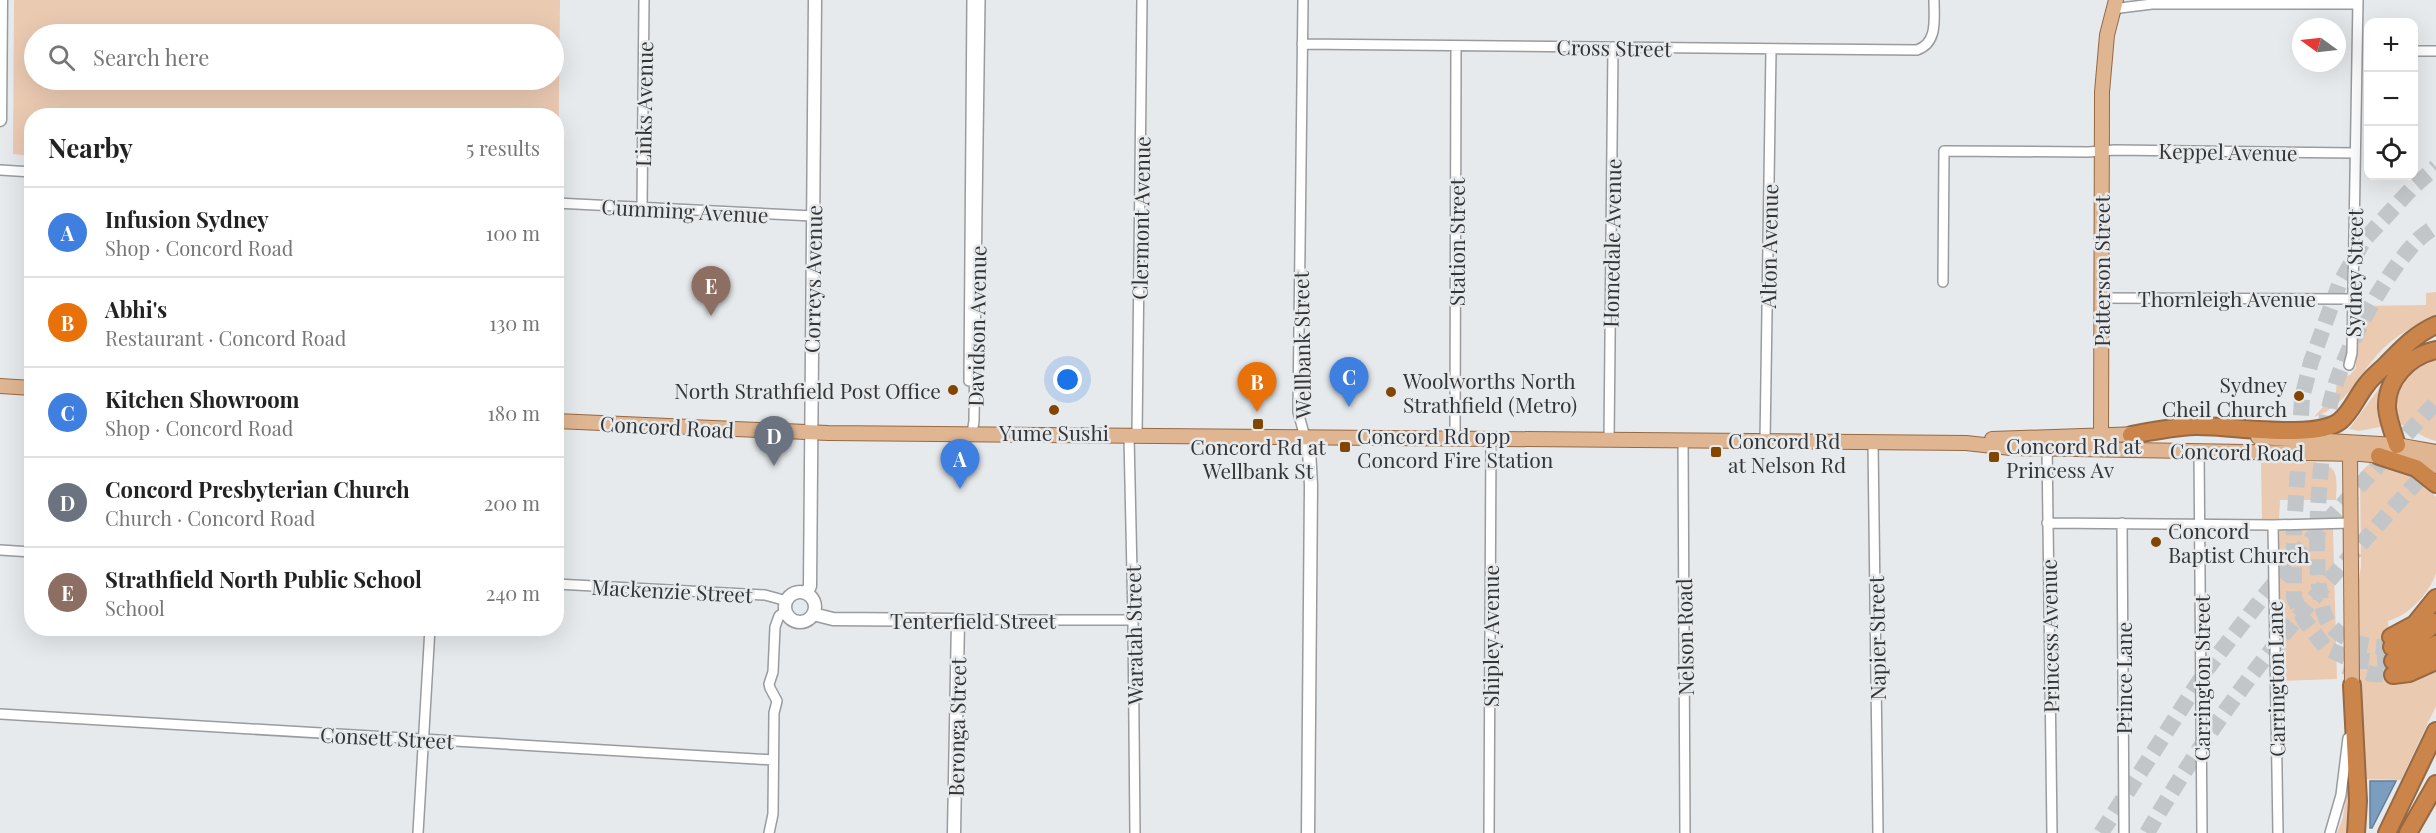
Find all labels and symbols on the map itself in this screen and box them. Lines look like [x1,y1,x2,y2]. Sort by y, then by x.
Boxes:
north arrow [2292,18,2346,72]
street label: Cross Street [1556,32,1672,62]
street label: Links Avenue [628,41,658,167]
street label: Clermont Avenue [1125,136,1155,300]
street label: Keppel Avenue [2158,136,2298,166]
street label: Homedale Avenue [1596,158,1626,328]
street label: Station Street [1442,177,1470,306]
street label: Alton Avenue [1753,183,1783,310]
street label: Cumming Avenue [601,192,769,228]
street label: Patterson Street [2087,195,2115,347]
street label: Correys Avenue [797,205,827,353]
street label: Sydney Street [2338,208,2368,338]
street label: Davidson Avenue [961,245,991,407]
pin: E [692,266,730,316]
street label: Wellbank Street [1286,270,1316,420]
street label: Thornleigh Avenue [2138,284,2316,312]
pin: C [1330,358,1368,407]
pin: B [1238,362,1276,412]
your location [1053,365,1082,394]
place label: Woolworths North Strathfield (Metro) [1402,366,1577,418]
place label: Sydney Cheil Church [2162,370,2288,422]
place label: North Strathfield Post Office [674,376,941,404]
marker: North Strathfield Post Office [946,383,960,397]
marker: Woolworths North Strathfield (Metro) [1384,385,1398,399]
marker: Sydney Cheil Church [2292,389,2306,403]
marker: Yume Sushi [1047,403,1061,417]
street label: Concord Road [599,409,735,443]
pin: D [754,416,794,466]
marker: Concord Rd at Wellbank St [1251,417,1265,431]
place label: Yume Sushi [998,418,1109,446]
place label: Concord Rd opp Concord Fire Station [1357,421,1554,473]
place label: Concord Rd at Nelson Rd [1728,426,1846,478]
place label: Concord Rd at Princess Av [2006,431,2142,483]
place label: Concord Rd at Wellbank St [1190,432,1326,484]
street label: Concord Road [2170,436,2304,466]
pin: A [940,440,980,489]
marker: Concord Rd opp Concord Fire Station [1338,440,1352,454]
marker: Concord Rd at Nelson Rd [1709,445,1723,459]
marker: Concord Rd at Princess Av [1987,450,2001,464]
place label: Concord Baptist Church [2168,516,2310,568]
marker: Concord Baptist Church [2149,535,2163,549]
street label: Princess Avenue [2034,559,2064,713]
street label: Waratah Street [1118,564,1148,706]
street label: Shipley Avenue [1476,565,1504,707]
street label: Mackenzie Street [591,572,754,608]
street label: Napier Street [1861,575,1891,700]
street label: Nelson Road [1669,578,1699,696]
street label: Carrington Street [2187,594,2215,761]
street label: Carrington Lane [2260,601,2290,757]
street label: Tenterfield Street [890,606,1057,634]
street label: Prince Lane [2109,622,2137,734]
street label: Beronga Street [941,657,971,797]
street label: Consett Street [319,720,455,755]

